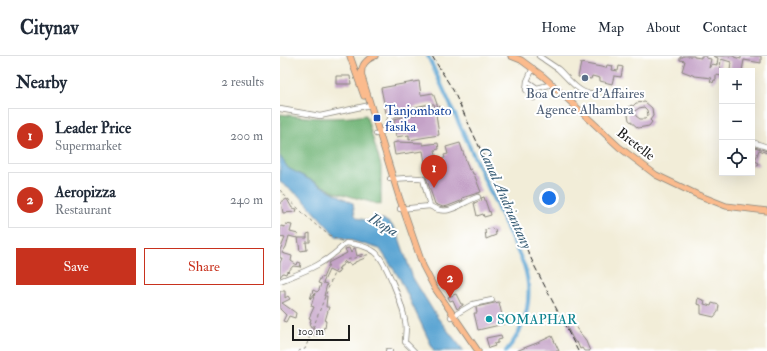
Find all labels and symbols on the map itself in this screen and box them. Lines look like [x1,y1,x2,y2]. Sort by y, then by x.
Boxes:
marker: Boa Centre d'Affaires Agence Alhambra [580,73,590,83]
place label: Boa Centre d'Affaires Agence Alhambra [526,85,644,118]
place label: Tanjombato fasika [385,102,452,135]
marker: Tanjombato fasika [372,113,382,123]
street label: Bretelle [614,124,658,164]
water label: Canal Andriantany [474,144,536,253]
pin: 1 [421,155,447,188]
your location [539,188,559,208]
water label: Ikopa [364,208,401,241]
pin: 2 [437,265,463,298]
place label: SOMAPHAR [497,311,578,328]
marker: SOMAPHAR [484,314,494,324]
scale bar [292,323,350,342]

